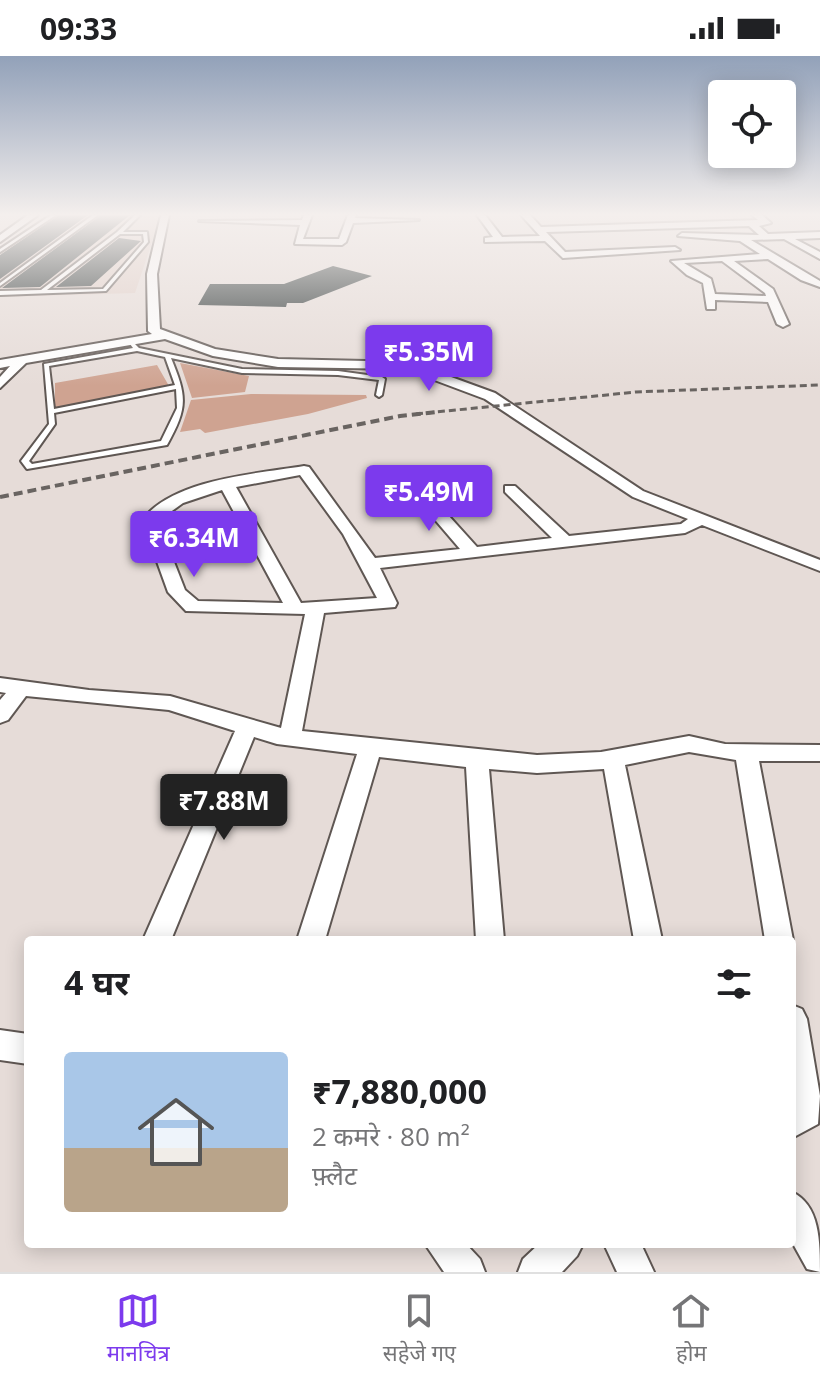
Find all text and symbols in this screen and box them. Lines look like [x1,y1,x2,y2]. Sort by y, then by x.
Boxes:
text: 09:33 [40,8,117,49]
map controls [708,80,796,168]
button: locate [708,80,796,168]
pin: ₹5.35M [364,325,494,393]
text: ₹5.35M [383,333,475,369]
pin: ₹5.49M [364,465,494,533]
text: ₹5.49M [383,473,475,509]
pin: ₹6.34M [129,511,259,579]
text: ₹6.34M [148,519,240,555]
pin: ₹7.88M [159,774,289,842]
text: ₹7.88M [178,782,270,818]
text: 4 घर [64,959,129,1005]
icon: filters [712,962,756,1006]
text: ₹7,880,000 [312,1068,487,1114]
icon: home [128,1084,224,1180]
text: 2 कमरे · 80 m² [312,1118,470,1154]
text: फ़्लैट [312,1157,357,1193]
tab: मानचित्र [107,1289,170,1370]
tab: सहेजे गए [383,1289,456,1370]
tab: होम [669,1289,713,1370]

